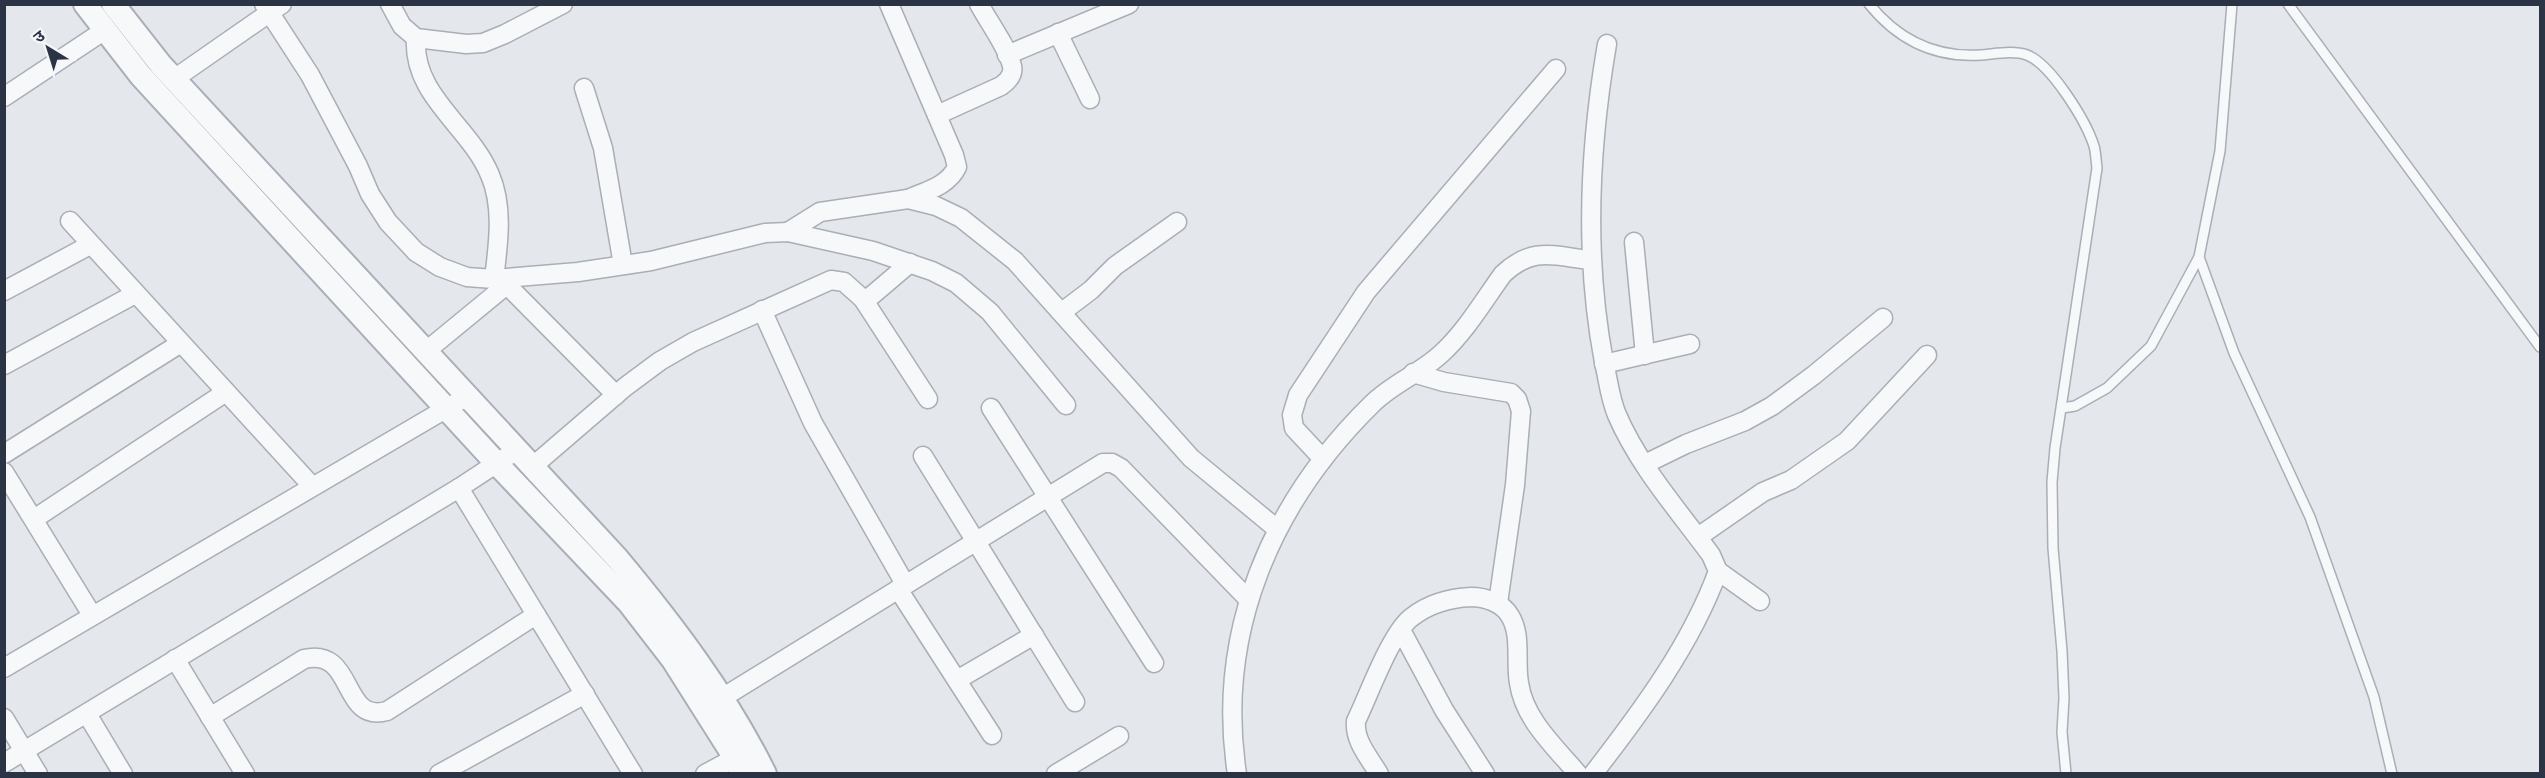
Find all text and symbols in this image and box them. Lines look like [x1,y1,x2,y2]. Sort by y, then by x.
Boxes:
north arrow [18,18,78,78]
text: उ [30,26,49,47]

